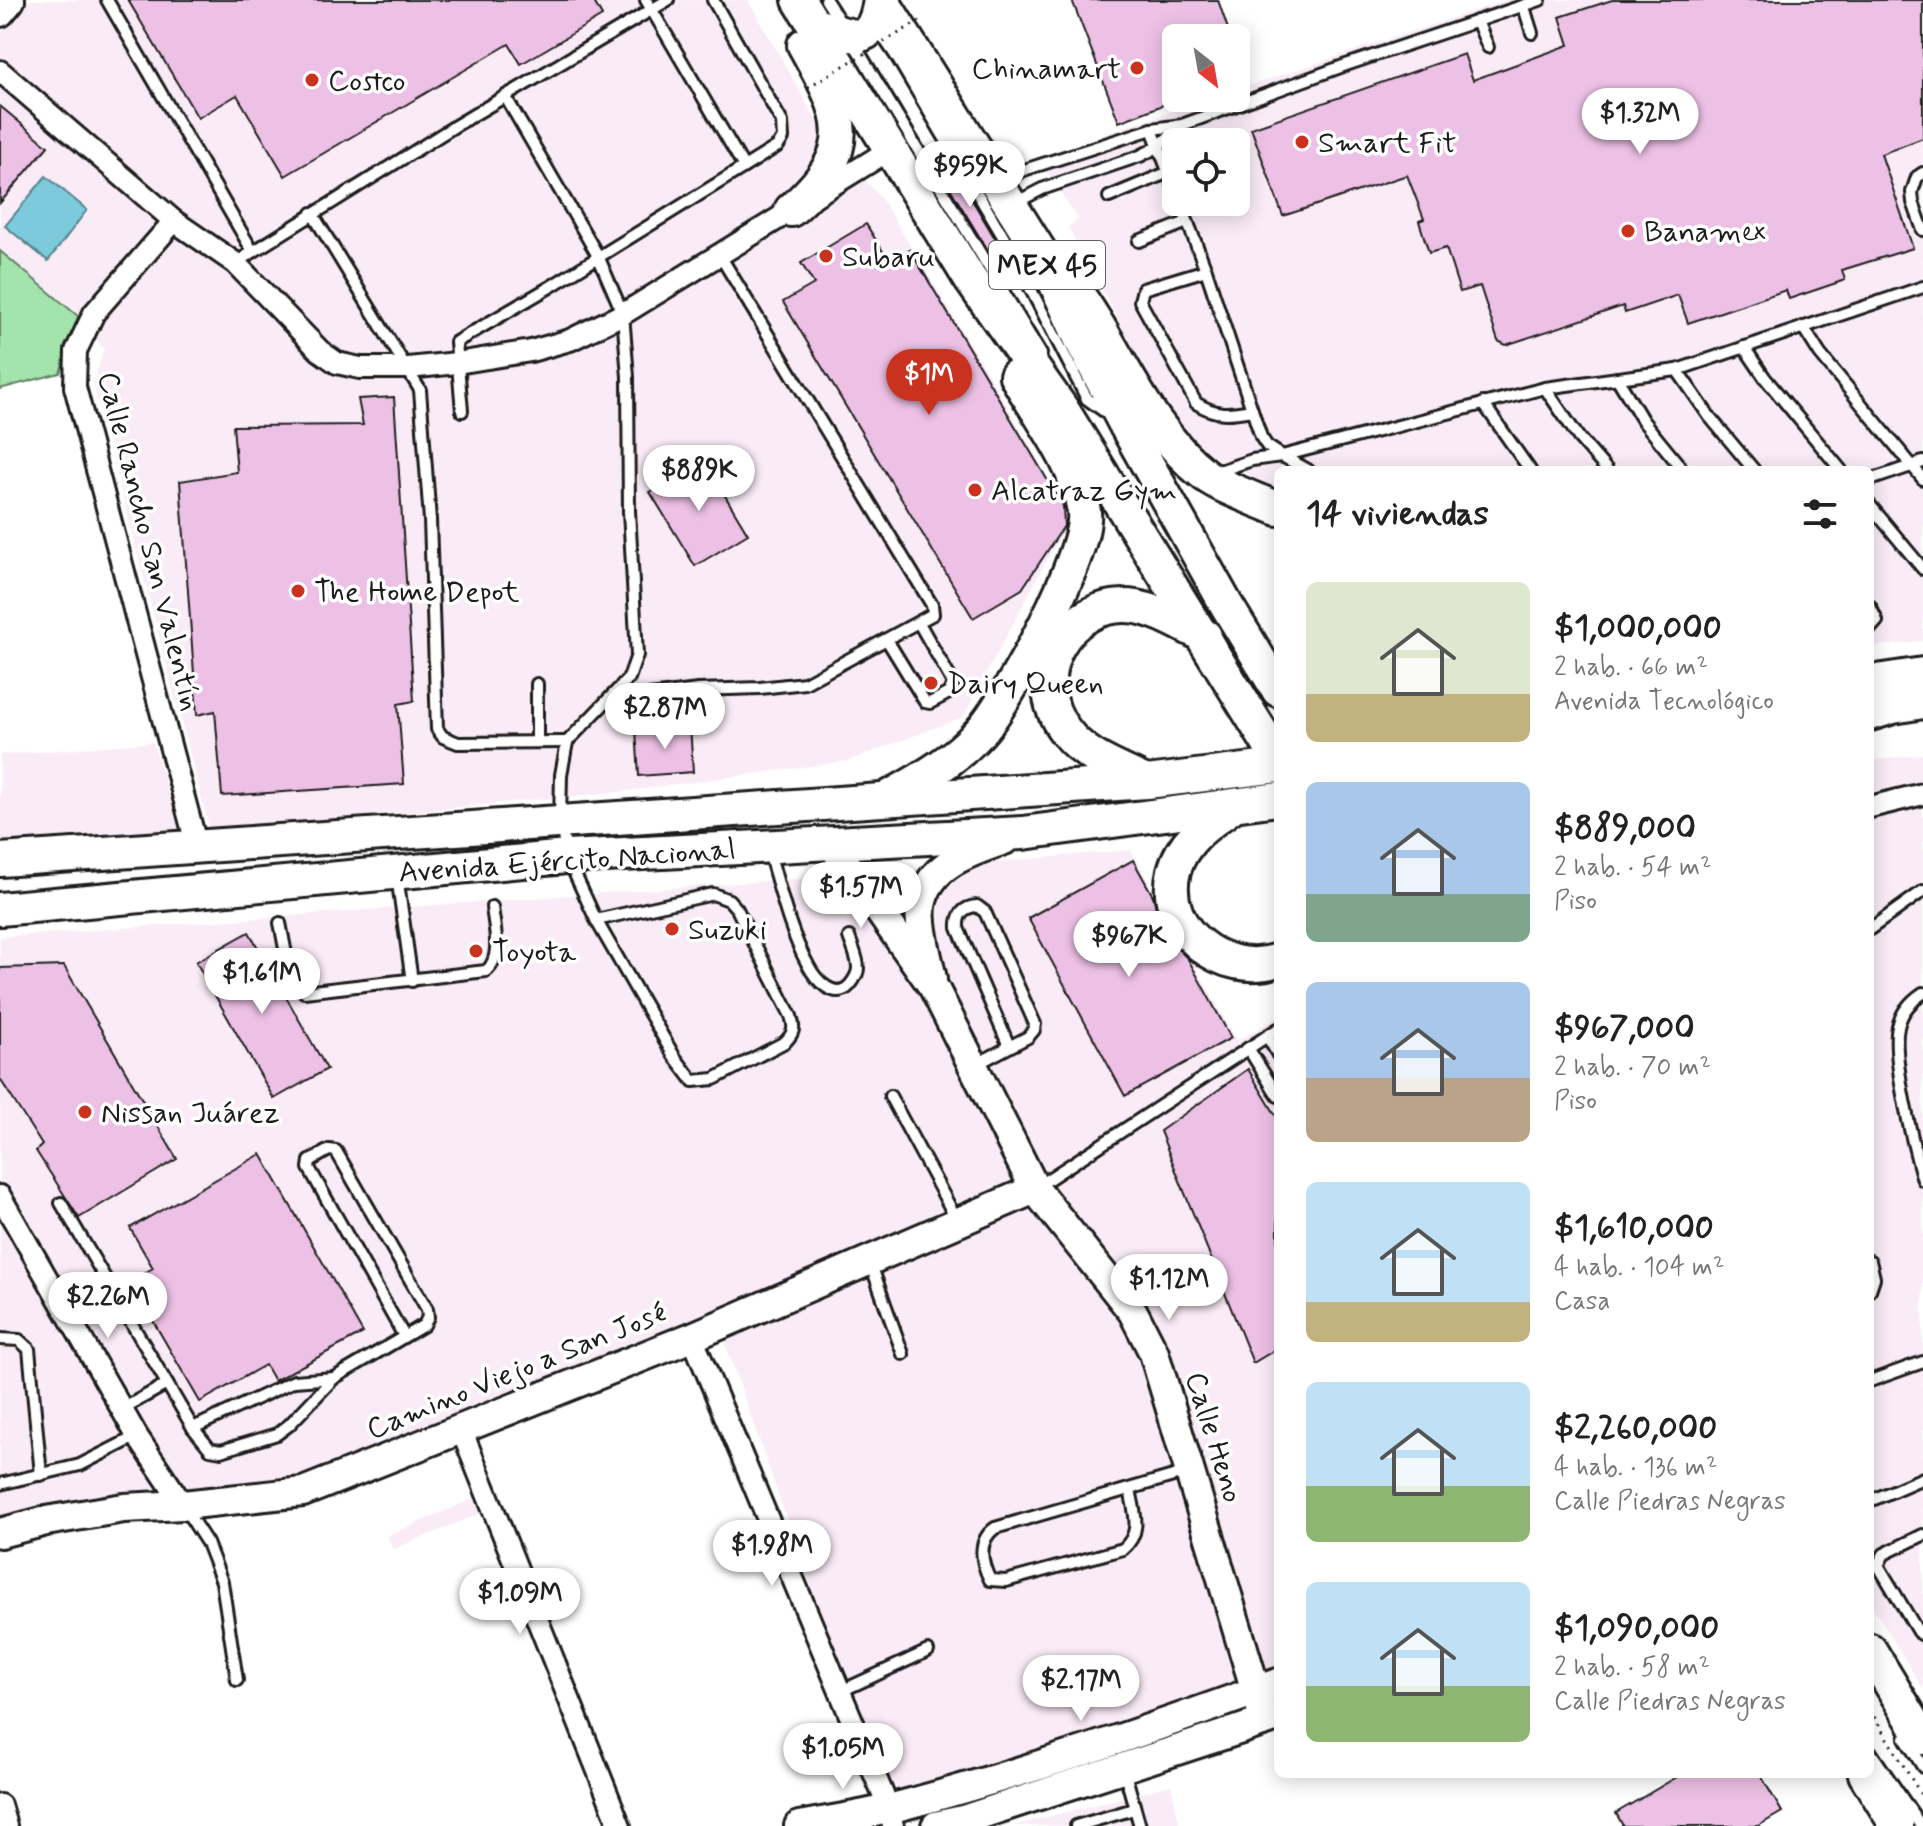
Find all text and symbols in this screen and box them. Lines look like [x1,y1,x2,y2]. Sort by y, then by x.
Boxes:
north arrow [1162,24,1250,112]
map controls [1162,24,1250,216]
place label: Chinamart [971,50,1121,89]
marker: Chinamart [1128,59,1146,77]
place label: Costco [328,62,406,101]
marker: Costco [303,71,321,89]
pin: $1.32M [1575,88,1705,156]
text: $1.32M [1600,97,1680,131]
place label: Smart Fit [1318,124,1456,163]
button: locate [1162,128,1250,216]
marker: Smart Fit [1293,133,1311,151]
pin: $959K [914,141,1026,209]
text: $959K [933,150,1007,184]
place label: Banamex [1644,213,1766,252]
marker: Banamex [1619,222,1637,240]
place label: Subaru [842,238,935,277]
road number: MEX 45 [989,241,1105,289]
marker: Subaru [817,247,835,265]
pin: $1M [890,349,968,417]
text: $1M [904,358,954,392]
street label: Calle Rancho San Valentín [87,368,210,715]
pin: $889K [643,445,755,513]
text: $889K [661,454,737,488]
place label: Alcatraz Gym [991,472,1177,511]
marker: Alcatraz Gym [966,481,984,499]
text: 14 viviendas [1306,492,1489,537]
icon: filters [1798,492,1842,536]
place label: The Home Depot [314,573,520,612]
marker: The Home Depot [289,582,307,600]
text: $1,000,000 [1554,606,1722,651]
icon: home [1370,614,1466,710]
text: 2 hab. · 66 m² [1554,651,1708,685]
place label: Dairy Queen [947,665,1104,704]
marker: Dairy Queen [922,674,940,692]
pin: $2.87M [600,683,730,751]
text: Avenida Tecnológico [1554,685,1774,719]
text: $2.87M [623,692,707,726]
text: $889,000 [1554,806,1696,851]
icon: home [1370,814,1466,910]
street label: Avenida Ejército Nacional [397,830,737,893]
text: 2 hab. · 54 m² [1554,851,1711,885]
pin: $1.57M [796,862,926,930]
text: $1.57M [819,871,903,905]
text: Piso [1554,885,1597,919]
place label: Suzuki [688,911,767,950]
pin: $967K [1073,911,1185,979]
marker: Suzuki [663,920,681,938]
text: $967K [1091,920,1167,954]
place label: Toyota [492,933,577,972]
marker: Toyota [467,942,485,960]
pin: $1.61M [197,948,327,1016]
text: $1.61M [222,957,302,991]
text: $967,000 [1554,1006,1695,1051]
icon: home [1370,1014,1466,1110]
text: 2 hab. · 70 m² [1554,1051,1711,1085]
text: Piso [1554,1085,1597,1119]
place label: Nissan Juárez [101,1094,280,1133]
marker: Nissan Juárez [76,1103,94,1121]
text: $1,610,000 [1554,1206,1714,1251]
icon: home [1370,1214,1466,1310]
text: 4 hab. · 104 m² [1554,1251,1724,1285]
pin: $1.12M [1104,1254,1234,1322]
text: $1.12M [1129,1263,1209,1297]
pin: $2.26M [43,1272,173,1340]
text: $2.26M [66,1281,150,1315]
text: Casa [1554,1285,1610,1319]
street label: Camino Viejo a San José [361,1293,672,1449]
street label: Calle Heno [1175,1367,1252,1507]
text: $2,260,000 [1554,1406,1717,1451]
icon: home [1370,1414,1466,1510]
text: 4 hab. · 136 m² [1554,1451,1717,1485]
text: Calle Piedras Negras [1554,1485,1786,1519]
pin: $1.98M [707,1520,837,1588]
text: $1.98M [731,1529,813,1563]
pin: $1.09M [455,1568,585,1636]
text: $1.09M [477,1577,563,1611]
text: $1,090,000 [1554,1606,1719,1651]
icon: home [1370,1614,1466,1710]
text: 2 hab. · 58 m² [1554,1651,1710,1685]
pin: $2.17M [1016,1655,1146,1723]
text: $2.17M [1041,1664,1121,1698]
text: Calle Piedras Negras [1554,1685,1786,1719]
pin: $1.05M [778,1723,908,1791]
text: $1.05M [801,1732,885,1766]

